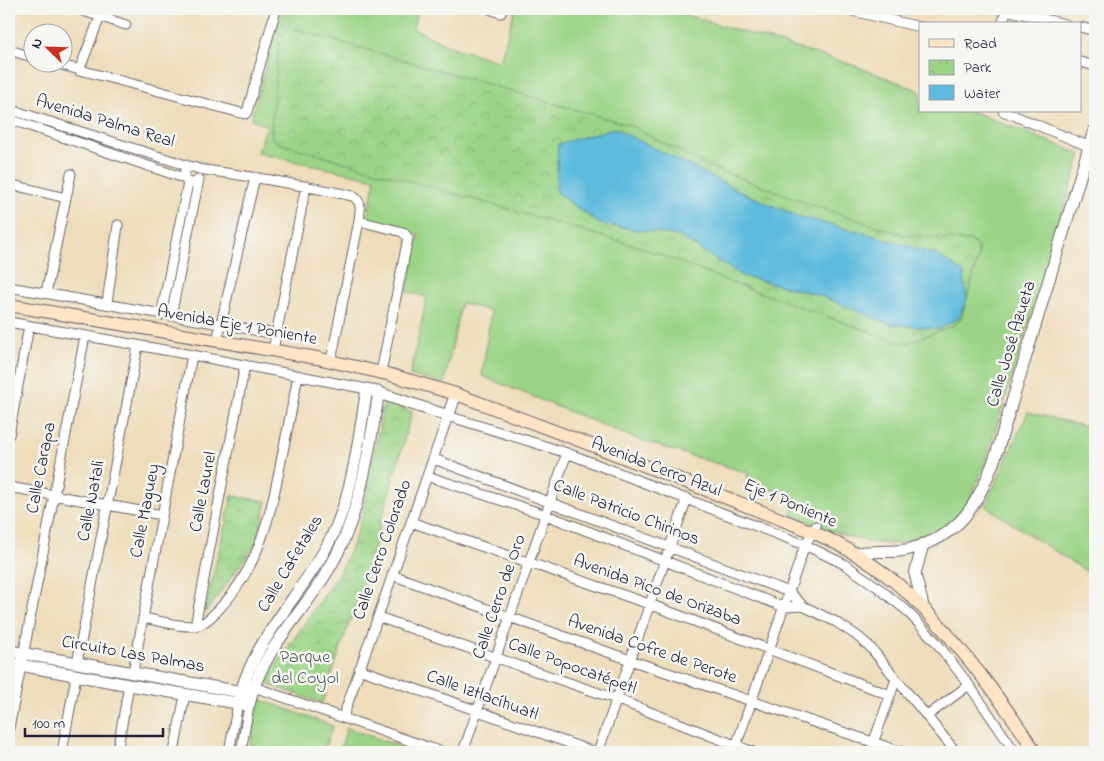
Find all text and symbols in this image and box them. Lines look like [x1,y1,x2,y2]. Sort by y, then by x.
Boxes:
north arrow [22,22,72,72]
legend [919,22,1082,112]
text: Road [964,33,997,55]
text: N [26,35,49,52]
text: Park [964,57,992,79]
text: Water [964,83,1000,105]
street label: Avenida Palma Real [32,88,178,156]
street label: Calle José Azueta [980,278,1044,410]
street label: Avenida Eje 1 Poniente [155,299,320,353]
street label: Calle Carapa [20,420,64,516]
street label: Avenida Cerro Azul [587,431,725,505]
street label: Calle Laurel [183,450,225,534]
street label: Calle Natali [71,458,113,544]
street label: Calle Maguey [124,462,169,560]
street label: Calle Patricio Chirinos [549,473,703,553]
street label: Eje 1 Poniente [739,473,842,536]
street label: Calle Cerro Colorado [347,476,419,624]
street label: Calle Cafetales [251,510,331,618]
street label: Calle Cerro de Oro [466,531,534,663]
street label: Avenida Pico de Orizaba [569,548,745,634]
street label: Avenida Cofre de Perote [564,609,741,691]
street label: Circuito Las Palmas [59,630,207,680]
street label: Calle Popocatépetl [504,632,640,702]
park label: Parque del Coyol [271,645,339,692]
street label: Calle Iztlacíhuatl [422,664,542,728]
scale bar [25,706,162,738]
text: 100 m [32,713,65,735]

